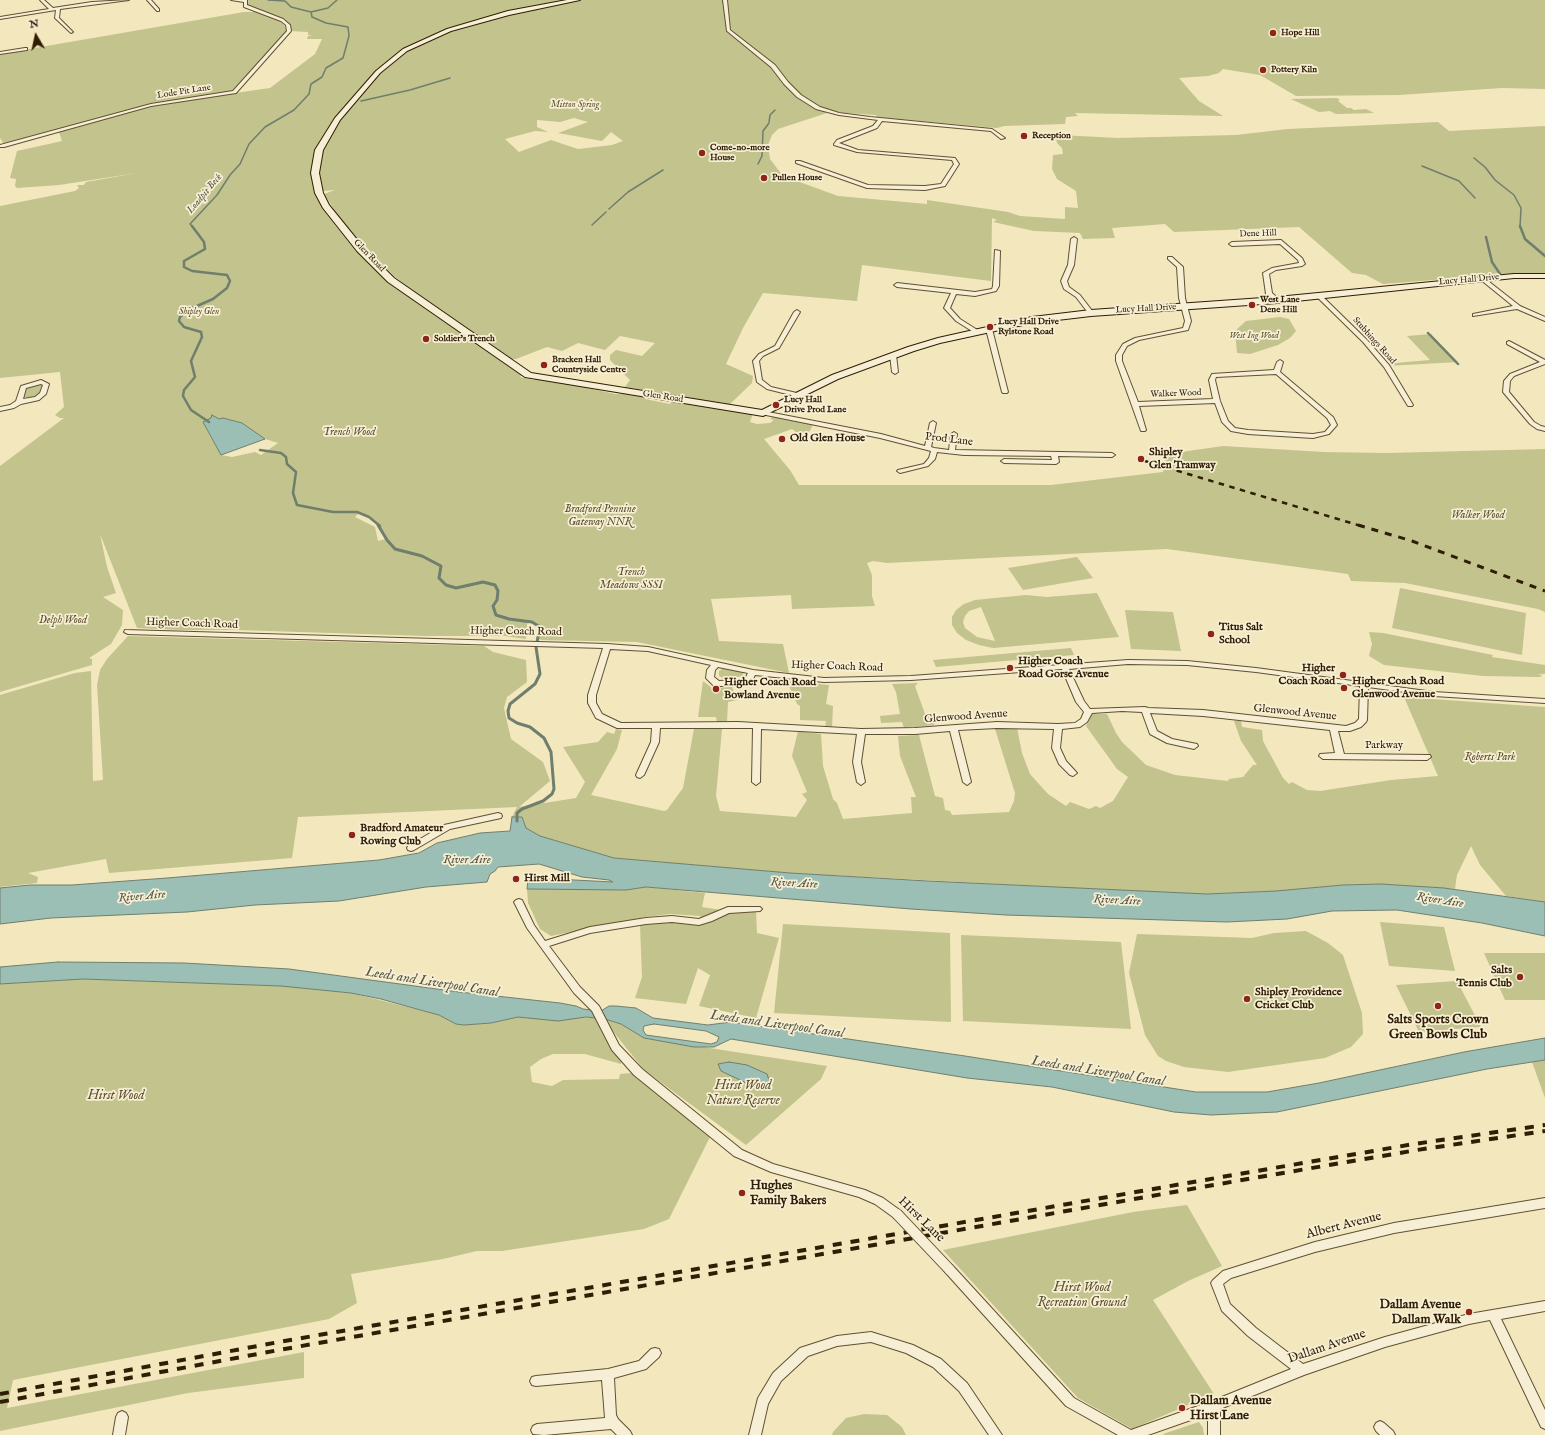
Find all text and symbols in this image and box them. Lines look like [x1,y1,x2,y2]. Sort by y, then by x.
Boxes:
north arrow [16,16,56,56]
text: N [28,16,40,32]
marker: Hope Hill [1268,28,1278,38]
place label: Hope Hill [1281,28,1319,38]
marker: Pottery Kiln [1258,65,1268,75]
place label: Pottery Kiln [1271,65,1317,75]
street label: Lode Pit Lane [156,82,212,102]
park label: Mitton Spring [551,100,599,110]
marker: Reception [1019,131,1029,141]
place label: Reception [1032,131,1071,141]
place label: Come-no-more House [710,143,770,164]
marker: Come-no-more House [697,148,707,158]
water label: Loadpit Beck [185,172,225,216]
marker: Pullen House [759,173,769,183]
place label: Pullen House [772,173,822,183]
street label: Dene Hill [1239,228,1277,240]
street label: Glen Road [351,238,387,274]
street label: Lucy Hall Drive [1438,272,1500,288]
place label: West Lane Dene Hill [1260,295,1300,316]
marker: West Lane Dene Hill [1247,300,1257,310]
street label: Lucy Hall Drive [1115,302,1177,316]
park label: Shipley Glen [179,307,219,317]
street label: Stubbings Road [1350,315,1398,367]
place label: Lucy Hall Drive Rylstone Road [998,317,1059,338]
marker: Lucy Hall Drive Rylstone Road [985,322,995,332]
park label: West Ing Wood [1229,331,1279,341]
marker: Soldier's Trench [421,334,431,344]
place label: Soldier's Trench [434,334,495,344]
place label: Bracken Hall Countryside Centre [552,355,626,376]
marker: Bracken Hall Countryside Centre [539,360,549,370]
street label: Glen Road [642,388,684,406]
street label: Walker Wood [1150,388,1202,400]
place label: Lucy Hall Drive Prod Lane [784,395,846,416]
marker: Lucy Hall Drive Prod Lane [771,400,781,410]
park label: Trench Wood [323,426,375,440]
street label: Prod Lane [924,431,974,449]
place label: Old Glen House [790,432,865,446]
marker: Old Glen House [777,434,787,444]
place label: Shipley Glen Tramway [1149,446,1216,472]
marker: Shipley Glen Tramway [1136,454,1146,464]
park label: Bradford Pennine Gateway NNR [564,503,636,529]
park label: Walker Wood [1451,509,1505,523]
park label: Trench Meadows SSSI [600,566,662,592]
park label: Delph Wood [39,614,87,628]
street label: Higher Coach Road [146,616,238,632]
place label: Titus Salt School [1219,621,1263,647]
street label: Higher Coach Road [470,625,562,639]
marker: Titus Salt School [1206,629,1216,639]
place label: Higher Coach Road Gorse Avenue [1018,655,1109,681]
street label: Higher Coach Road [791,659,883,675]
place label: Higher Coach Road [1279,662,1335,688]
marker: Higher Coach Road Gorse Avenue [1005,663,1015,673]
marker: Higher Coach Road [1338,670,1348,680]
place label: Higher Coach Road Glenwood Avenue [1352,675,1444,701]
place label: Higher Coach Road Bowland Avenue [724,676,816,702]
marker: Higher Coach Road Glenwood Avenue [1339,683,1349,693]
marker: Higher Coach Road Bowland Avenue [711,684,721,694]
street label: Glenwood Avenue [1253,702,1337,724]
street label: Glenwood Avenue [924,708,1008,726]
street label: Parkway [1365,739,1403,753]
park label: Roberts Park [1465,751,1515,765]
place label: Bradford Amateur Rowing Club [360,822,443,848]
marker: Bradford Amateur Rowing Club [347,830,357,840]
water label: River Aire [443,854,491,868]
place label: Hirst Mill [524,872,570,886]
marker: Hirst Mill [511,874,521,884]
water label: River Aire [770,876,818,892]
water label: River Aire [118,888,166,906]
water label: River Aire [1416,890,1464,912]
water label: River Aire [1093,893,1141,909]
water label: Leeds and Liverpool Canal [364,964,500,1002]
place label: Salts Tennis Club [1457,964,1512,990]
marker: Salts Tennis Club [1515,972,1525,982]
place label: Shipley Providence Cricket Club [1255,986,1342,1012]
marker: Shipley Providence Cricket Club [1242,994,1252,1004]
marker: Salts Sports Crown Green Bowls Club [1433,1001,1443,1011]
water label: Leeds and Liverpool Canal [709,1007,845,1043]
place label: Salts Sports Crown Green Bowls Club [1387,1012,1489,1043]
water label: Leeds and Liverpool Canal [1030,1053,1166,1091]
park label: Hirst Wood Nature Reserve [706,1078,780,1109]
park label: Hirst Wood [88,1088,144,1104]
place label: Hughes Family Bakers [750,1178,826,1209]
marker: Hughes Family Bakers [737,1188,747,1198]
street label: Hirst Lane [894,1194,948,1246]
street label: Albert Avenue [1305,1209,1383,1243]
park label: Hirst Wood Recreation Ground [1038,1280,1126,1311]
place label: Dallam Avenue Dallam Walk [1380,1297,1461,1328]
marker: Dallam Avenue Dallam Walk [1464,1307,1474,1317]
street label: Dallam Avenue [1286,1326,1368,1368]
place label: Dallam Avenue Hirst Lane [1190,1393,1271,1424]
marker: Dallam Avenue Hirst Lane [1177,1403,1187,1413]

